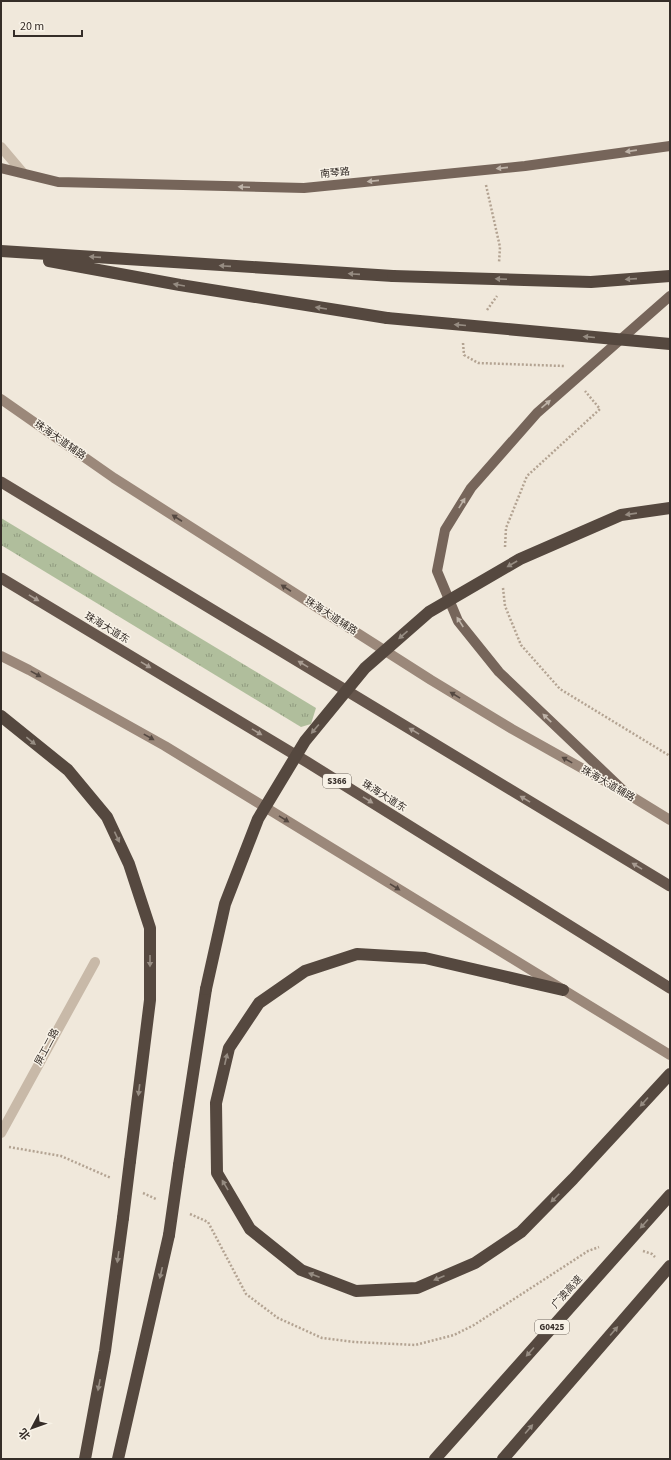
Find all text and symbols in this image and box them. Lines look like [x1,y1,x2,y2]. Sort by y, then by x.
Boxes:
scale bar [14,12,82,38]
text: 20 m [20,18,44,35]
one-way arrow [625,148,637,154]
street label: 南琴路 [319,164,351,182]
one-way arrow [496,165,508,171]
one-way arrow [367,178,379,184]
one-way arrow [237,183,250,190]
one-way arrow [89,254,101,261]
one-way arrow [219,262,231,269]
one-way arrow [348,270,360,277]
one-way arrow [625,275,637,282]
one-way arrow [494,276,507,282]
one-way arrow [172,282,185,288]
one-way arrow [315,305,327,311]
one-way arrow [454,322,466,328]
one-way arrow [583,333,595,340]
one-way arrow [541,400,552,409]
street label: 珠海大道辅路 [31,417,89,463]
one-way arrow [458,498,466,508]
one-way arrow [625,511,637,517]
one-way arrow [171,514,182,522]
one-way arrow [506,560,518,567]
one-way arrow [280,584,292,591]
one-way arrow [29,594,39,602]
street label: 珠海大道辅路 [302,594,360,638]
street label: 珠海大道东 [82,609,132,647]
one-way arrow [456,617,464,627]
one-way arrow [398,630,409,639]
one-way arrow [297,661,309,668]
one-way arrow [140,662,152,669]
one-way arrow [30,670,42,677]
one-way arrow [449,691,461,698]
one-way arrow [542,713,552,723]
one-way arrow [310,723,319,734]
one-way arrow [408,728,420,735]
one-way arrow [251,729,263,736]
one-way arrow [143,734,155,741]
one-way arrow [26,736,37,745]
one-way arrow [561,757,573,764]
street label: 珠海大道辅路 [579,763,637,805]
road number: S366 [323,774,351,788]
street label: 珠海大道东 [359,777,409,815]
one-way arrow [519,795,531,802]
one-way arrow [362,797,374,804]
one-way arrow [278,816,290,823]
one-way arrow [114,831,120,842]
one-way arrow [632,862,642,870]
one-way arrow [389,884,401,891]
one-way arrow [147,955,153,968]
street label: 屏工二路 [31,1026,63,1068]
one-way arrow [224,1052,230,1065]
one-way arrow [136,1084,142,1096]
one-way arrow [639,1097,648,1108]
one-way arrow [221,1179,228,1191]
one-way arrow [550,1193,560,1203]
one-way arrow [639,1219,649,1229]
one-way arrow [115,1251,121,1263]
one-way arrow [157,1267,163,1279]
one-way arrow [308,1272,320,1278]
street label: 广澳高速 [548,1272,586,1312]
one-way arrow [434,1275,445,1281]
road number: G0425 [535,1320,569,1334]
one-way arrow [609,1326,618,1336]
one-way arrow [525,1347,534,1357]
one-way arrow [96,1379,102,1391]
north arrow [12,1408,52,1448]
one-way arrow [524,1424,533,1435]
text: 北 [16,1425,34,1443]

